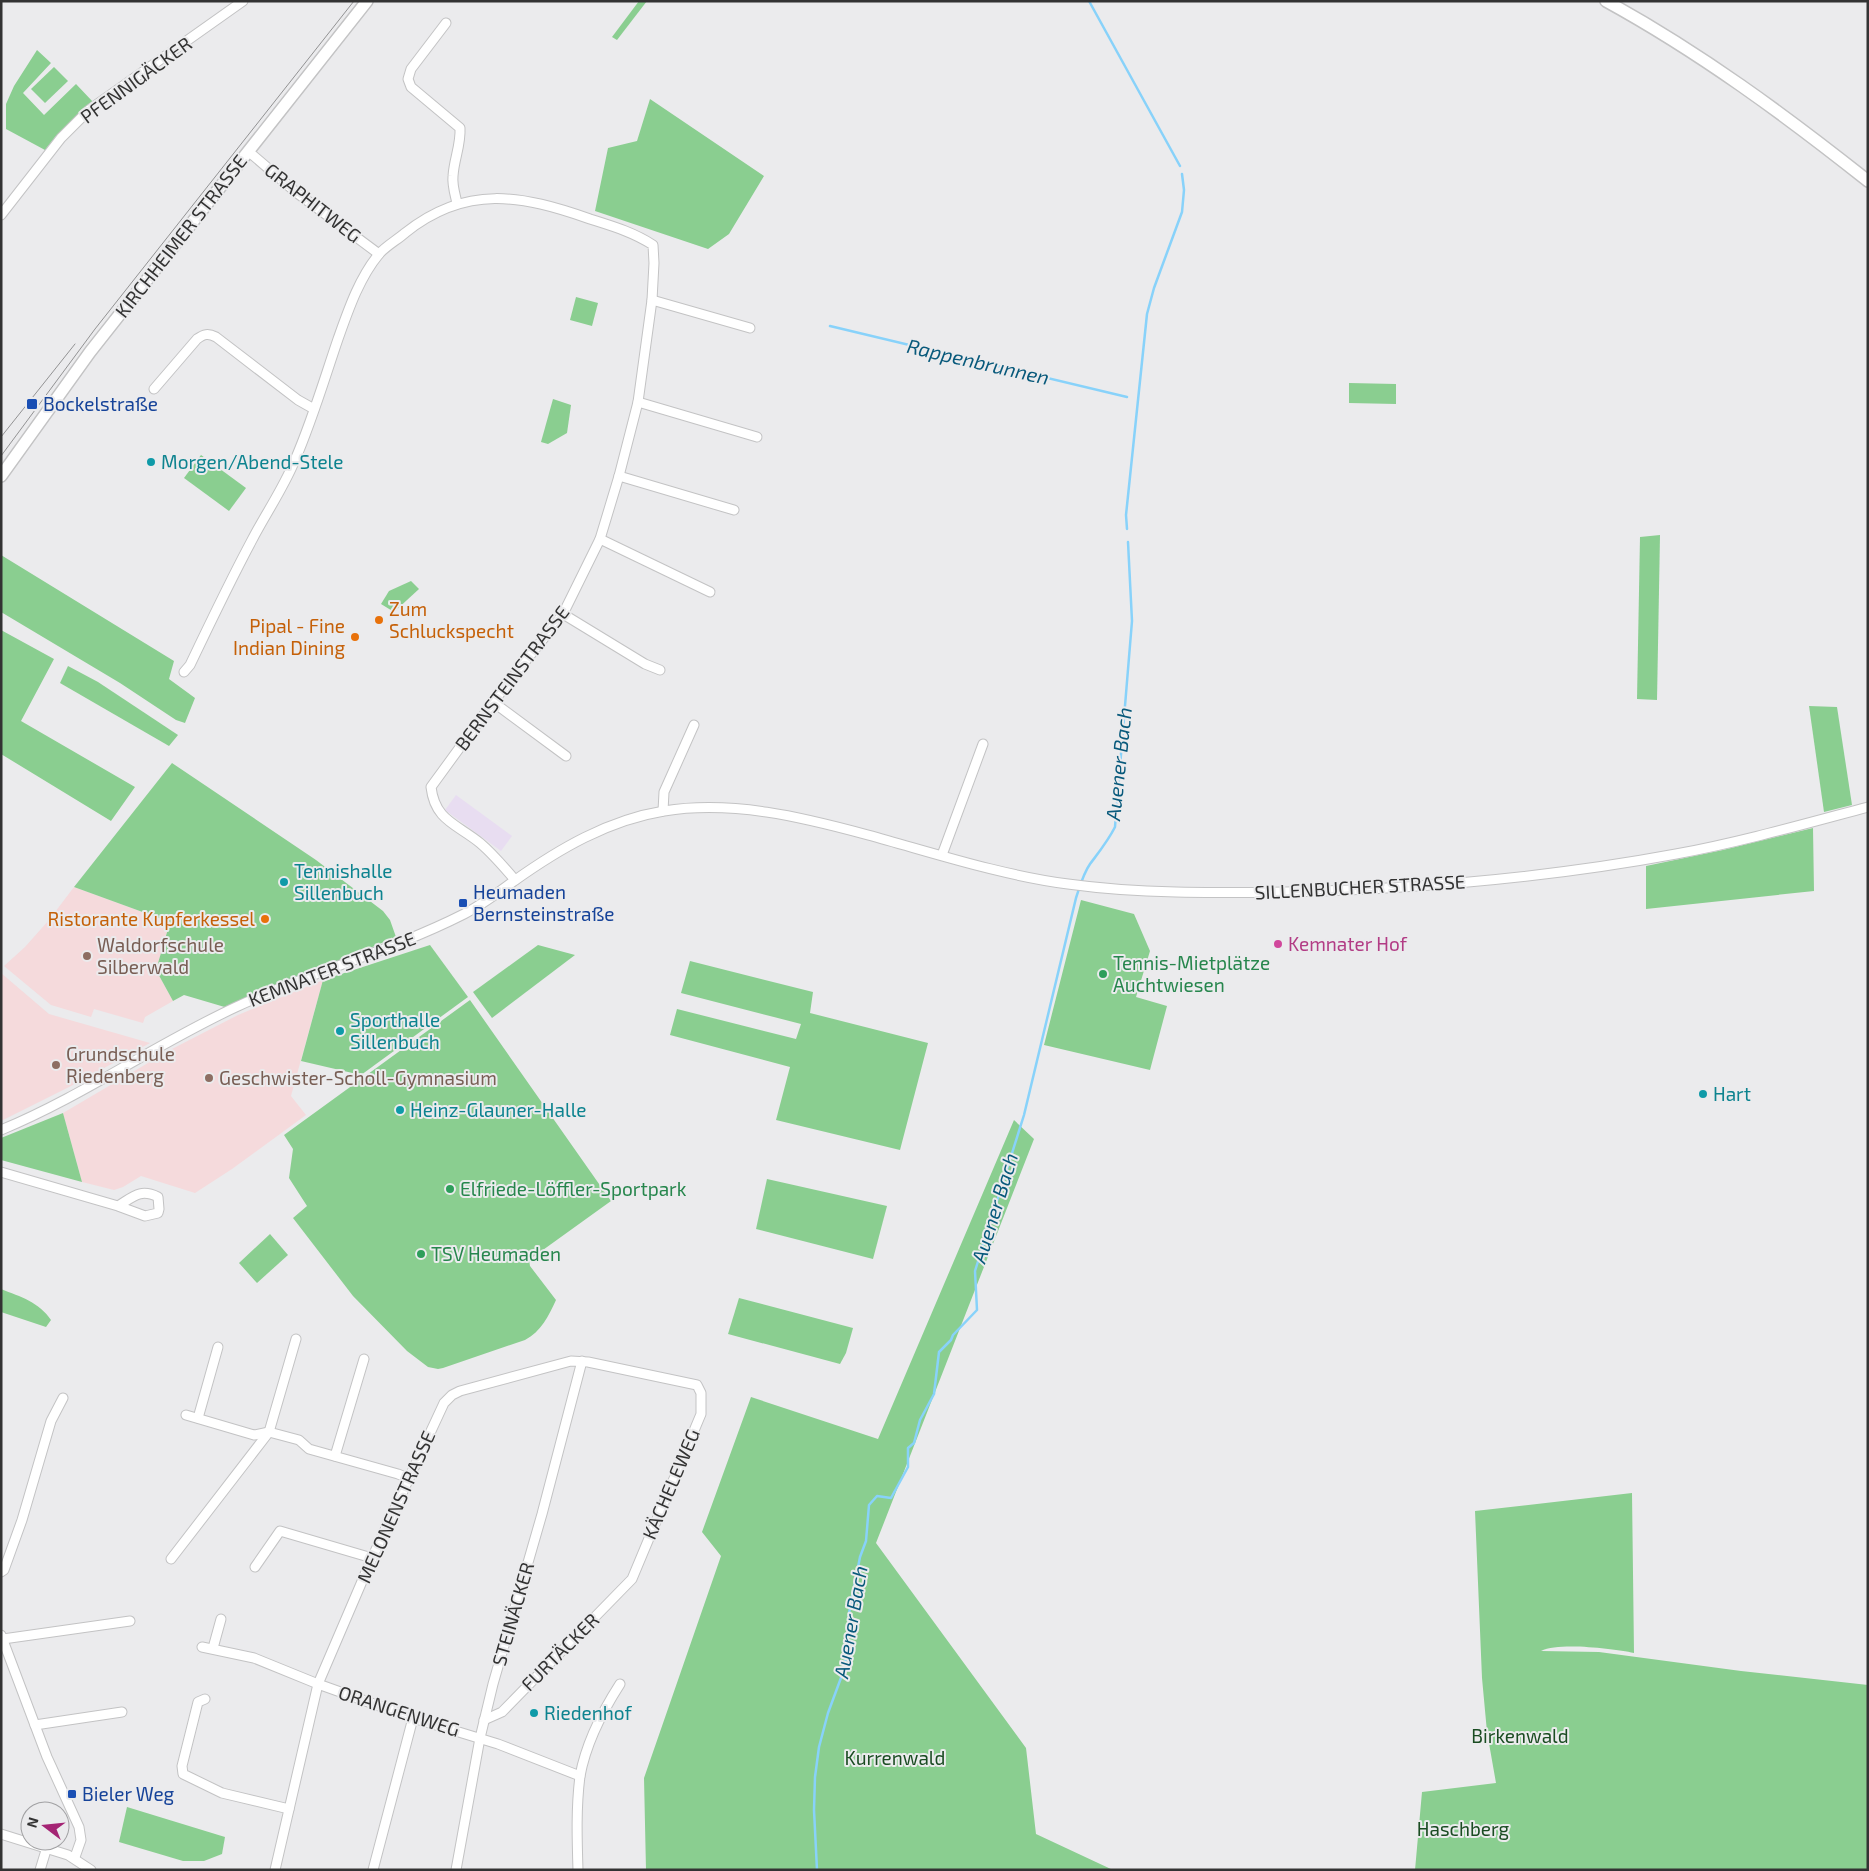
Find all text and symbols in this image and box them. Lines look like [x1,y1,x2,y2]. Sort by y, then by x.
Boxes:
street label: PFENNIGÄCKER [76,32,196,128]
street label: KIRCHHEIMER STRASSE [110,150,251,322]
street label: GRAPHITWEG [261,158,366,247]
water label: Rappenbrunnen [905,333,1052,389]
place label: Bockelstraße [43,392,158,415]
marker: Bockelstraße [25,397,39,411]
place label: Morgen/Abend-Stele [161,450,343,473]
marker: Morgen/Abend-Stele [145,456,157,468]
place label: Zum Schluckspecht [389,597,514,642]
street label: BERNSTEINSTRASSE [450,601,574,755]
place label: Pipal - Fine Indian Dining [233,614,345,659]
marker: Zum Schluckspecht [373,614,385,626]
marker: Pipal - Fine Indian Dining [349,631,361,643]
water label: Auener Bach [1100,706,1136,823]
place label: Tennishalle Sillenbuch [294,859,393,904]
street label: SILLENBUCHER STRASSE [1254,869,1466,904]
marker: Tennishalle Sillenbuch [278,876,290,888]
place label: Heumaden Bernsteinstraße [473,880,614,925]
marker: Heumaden Bernsteinstraße [457,897,469,909]
place label: Ristorante Kupferkessel [47,907,255,930]
marker: Ristorante Kupferkessel [259,913,271,925]
street label: KEMNATER STRASSE [245,926,419,1011]
place label: Kemnater Hof [1288,932,1408,955]
place label: Waldorfschule Silberwald [97,933,224,978]
marker: Kemnater Hof [1272,938,1284,950]
marker: Waldorfschule Silberwald [81,950,93,962]
place label: Tennis-Mietplätze Auchtwiesen [1113,951,1270,996]
marker: Tennis-Mietplätze Auchtwiesen [1097,968,1109,980]
place label: Sporthalle Sillenbuch [350,1008,440,1053]
marker: Sporthalle Sillenbuch [334,1025,346,1037]
place label: Grundschule Riedenberg [66,1042,175,1087]
marker: Grundschule Riedenberg [50,1059,62,1071]
place label: Geschwister-Scholl-Gymnasium [219,1066,497,1089]
marker: Geschwister-Scholl-Gymnasium [203,1072,215,1084]
place label: Hart [1713,1082,1751,1105]
marker: Hart [1697,1088,1709,1100]
place label: Heinz-Glauner-Halle [410,1098,586,1121]
marker: Heinz-Glauner-Halle [394,1104,406,1116]
water label: Auener Bach [966,1150,1022,1267]
place label: Elfriede-Löffler-Sportpark [460,1177,687,1200]
marker: Elfriede-Löffler-Sportpark [444,1183,456,1195]
place label: TSV Heumaden [431,1242,561,1265]
marker: TSV Heumaden [415,1248,427,1260]
street label: KÄCHELEWEG [637,1425,704,1543]
street label: MELONENSTRASSE [352,1427,439,1586]
street label: STEINÄCKER [487,1559,538,1668]
water label: Auener Bach [828,1564,872,1681]
street label: FURTÄCKER [516,1608,603,1695]
street label: ORANGENWEG [336,1680,463,1741]
place label: Riedenhof [544,1701,633,1724]
marker: Riedenhof [528,1707,540,1719]
park label: Birkenwald [1471,1724,1569,1747]
park label: Kurrenwald [845,1746,945,1769]
place label: Bieler Weg [82,1782,175,1805]
marker: Bieler Weg [66,1788,78,1800]
north arrow [20,1801,70,1851]
text: N [22,1815,42,1829]
park label: Haschberg [1417,1817,1510,1840]

